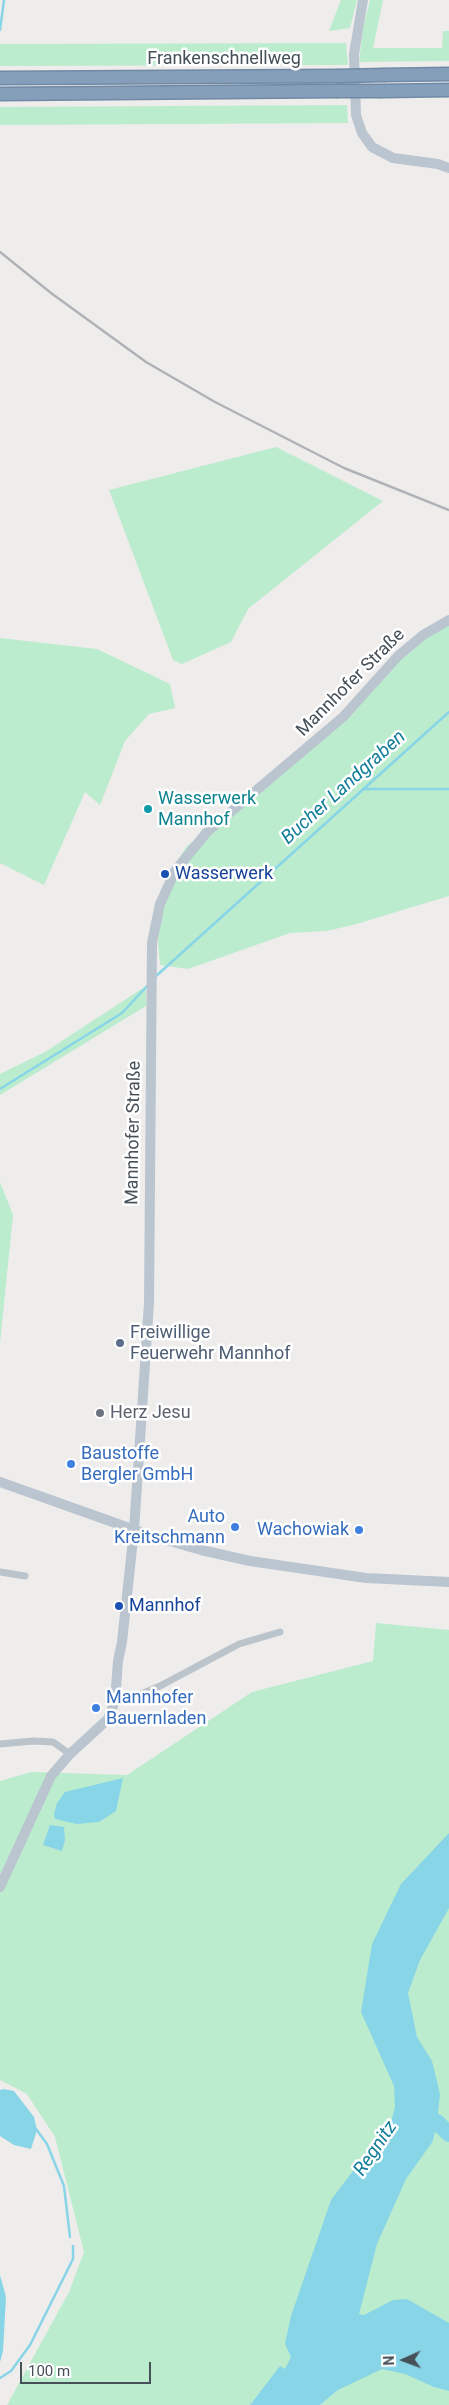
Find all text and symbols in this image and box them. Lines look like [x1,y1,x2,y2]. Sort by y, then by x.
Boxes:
street label: Frankenschnellweg [147,48,301,70]
street label: Mannhofer Straße [292,624,410,742]
water label: Bucher Landgraben [277,726,411,850]
place label: Wasserwerk Mannhof [158,788,256,831]
marker: Wasserwerk Mannhof [142,803,154,815]
place label: Wasserwerk [175,863,273,885]
marker: Wasserwerk [159,868,171,880]
street label: Mannhofer Straße [122,1061,146,1205]
place label: Freiwillige Feuerwehr Mannhof [130,1322,290,1365]
marker: Freiwillige Feuerwehr Mannhof [114,1337,126,1349]
place label: Herz Jesu [110,1402,191,1424]
marker: Herz Jesu [94,1407,106,1419]
place label: Baustoffe Bergler GmbH [81,1443,193,1486]
marker: Baustoffe Bergler GmbH [65,1458,77,1470]
place label: Auto Kreitschmann [114,1506,225,1548]
place label: Wachowiak [257,1519,349,1541]
marker: Auto Kreitschmann [229,1521,241,1533]
marker: Wachowiak [353,1524,365,1536]
place label: Mannhof [129,1595,201,1617]
marker: Mannhof [113,1600,125,1612]
place label: Mannhofer Bauernladen [106,1687,206,1730]
marker: Mannhofer Bauernladen [90,1702,102,1714]
water label: Regnitz [349,2117,403,2181]
north arrow [379,2335,429,2385]
scale bar [22,2352,154,2384]
text: N [381,2355,397,2366]
text: 100 m [28,2362,70,2380]

